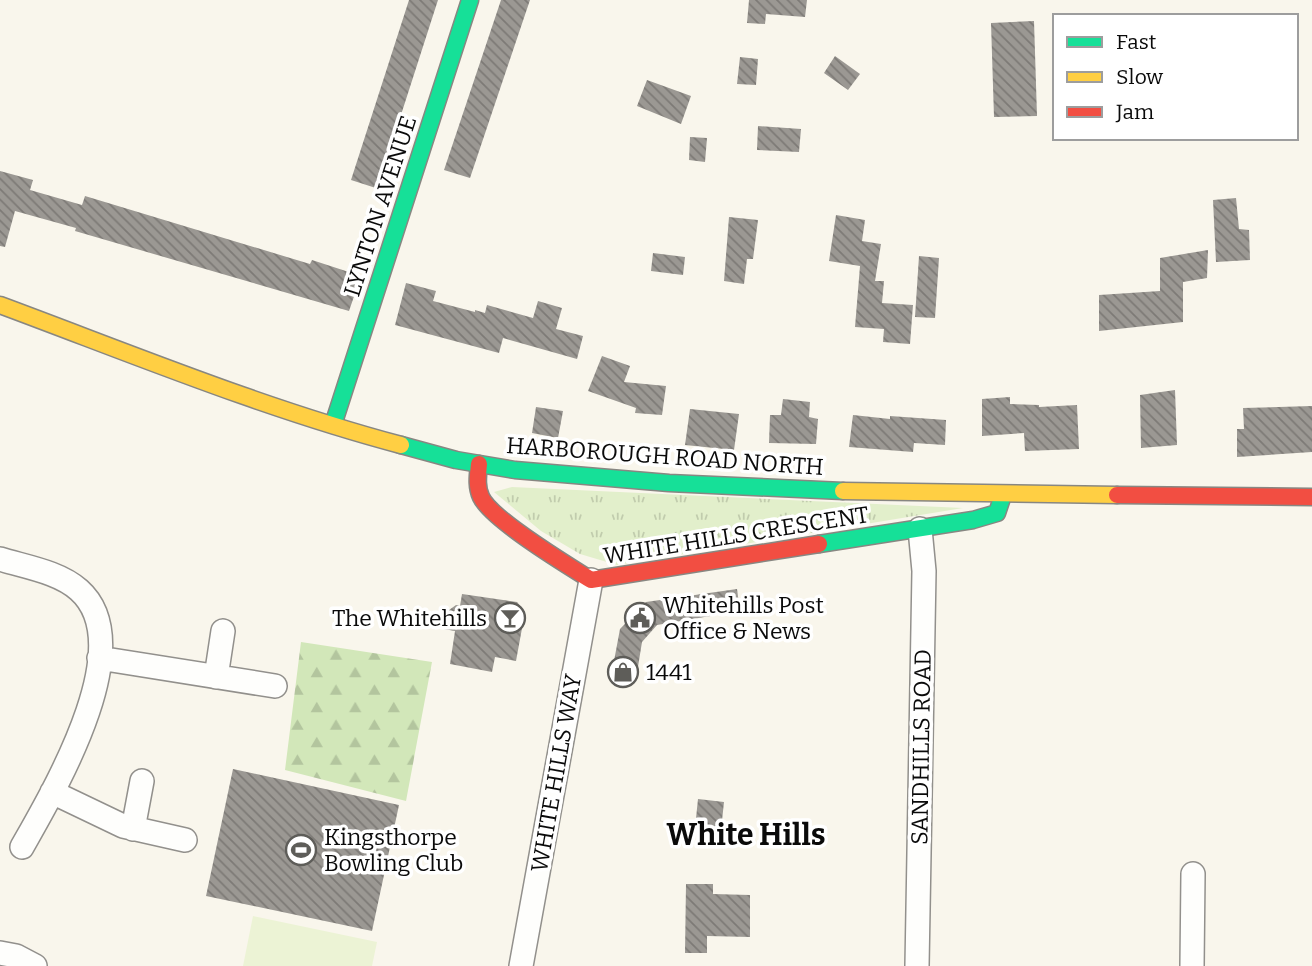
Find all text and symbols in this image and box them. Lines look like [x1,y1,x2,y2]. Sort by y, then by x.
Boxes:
legend [1053,14,1298,140]
text: Fast [1116,29,1157,55]
text: Slow [1116,64,1163,90]
text: Jam [1115,99,1154,125]
street label: LYNTON AVENUE [338,112,422,300]
street label: HARBOROUGH ROAD NORTH [505,431,825,481]
street label: WHITE HILLS CRESCENT [601,500,871,570]
place label: Whitehills Post Office & News [663,591,824,645]
bar icon: The Whitehills [493,601,527,635]
public building icon: Whitehills Post Office & News [623,601,657,635]
place label: The Whitehills [332,604,487,632]
street label: SANDHILLS ROAD [905,649,937,845]
shop icon: 1441 [606,655,640,689]
place label: 1441 [646,658,692,686]
street label: WHITE HILLS WAY [525,672,587,874]
district label: White Hills [667,817,825,853]
place label: Kingsthorpe Bowling Club [324,823,463,877]
sports icon: Kingsthorpe Bowling Club [284,833,318,867]

